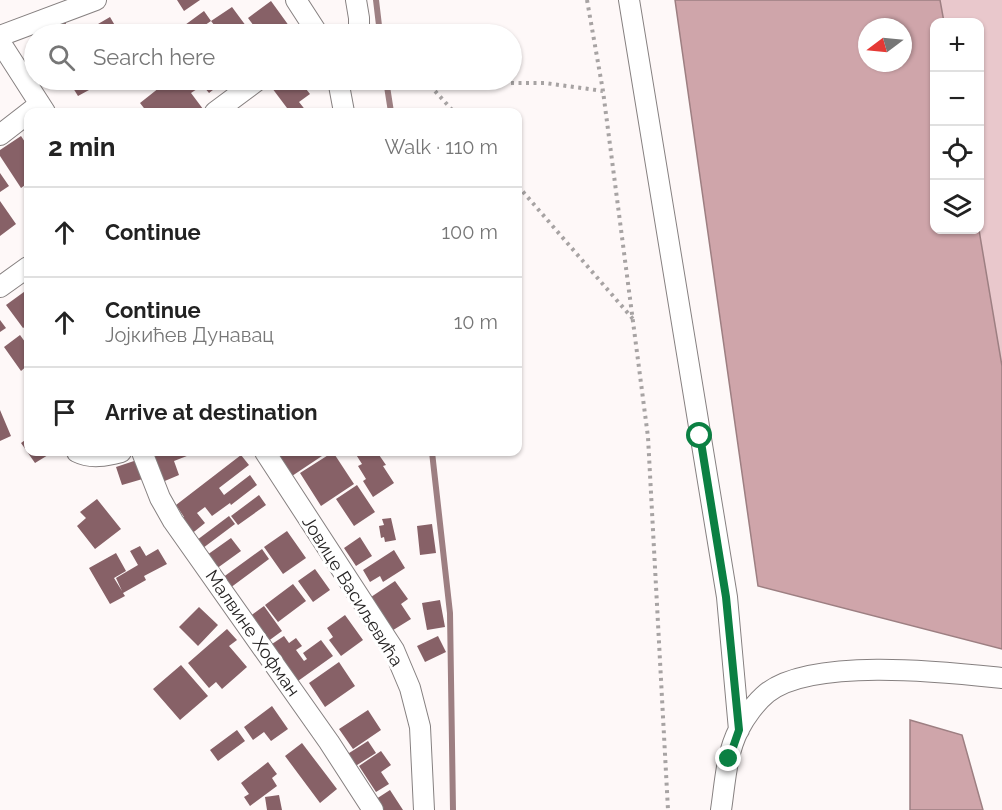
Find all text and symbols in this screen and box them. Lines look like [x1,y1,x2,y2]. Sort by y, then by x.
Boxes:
north arrow [858,18,912,72]
map controls [930,18,984,234]
button: + [930,18,984,72]
search box [24,24,522,90]
icon: search [45,41,78,74]
text: Search here [93,44,215,70]
button: − [930,72,984,126]
button: locate [930,126,984,180]
text: 2 min [48,132,115,162]
text: Walk · 110 m [384,135,498,159]
button: layers [930,180,984,234]
icon: ahead [48,216,81,249]
text: Continue [105,219,201,245]
text: 100 m [441,220,498,244]
text: Continue [105,297,201,323]
icon: ahead [48,306,81,339]
text: 10 m [454,310,498,334]
text: Јојкићев Дунавац [105,323,274,347]
icon: arrive [48,396,81,429]
text: Arrive at destination [105,399,318,425]
route start [686,422,712,448]
street label: Јовице Васиљевића [298,512,408,670]
street label: Малвине Хофман [202,566,304,700]
route end [715,745,741,771]

